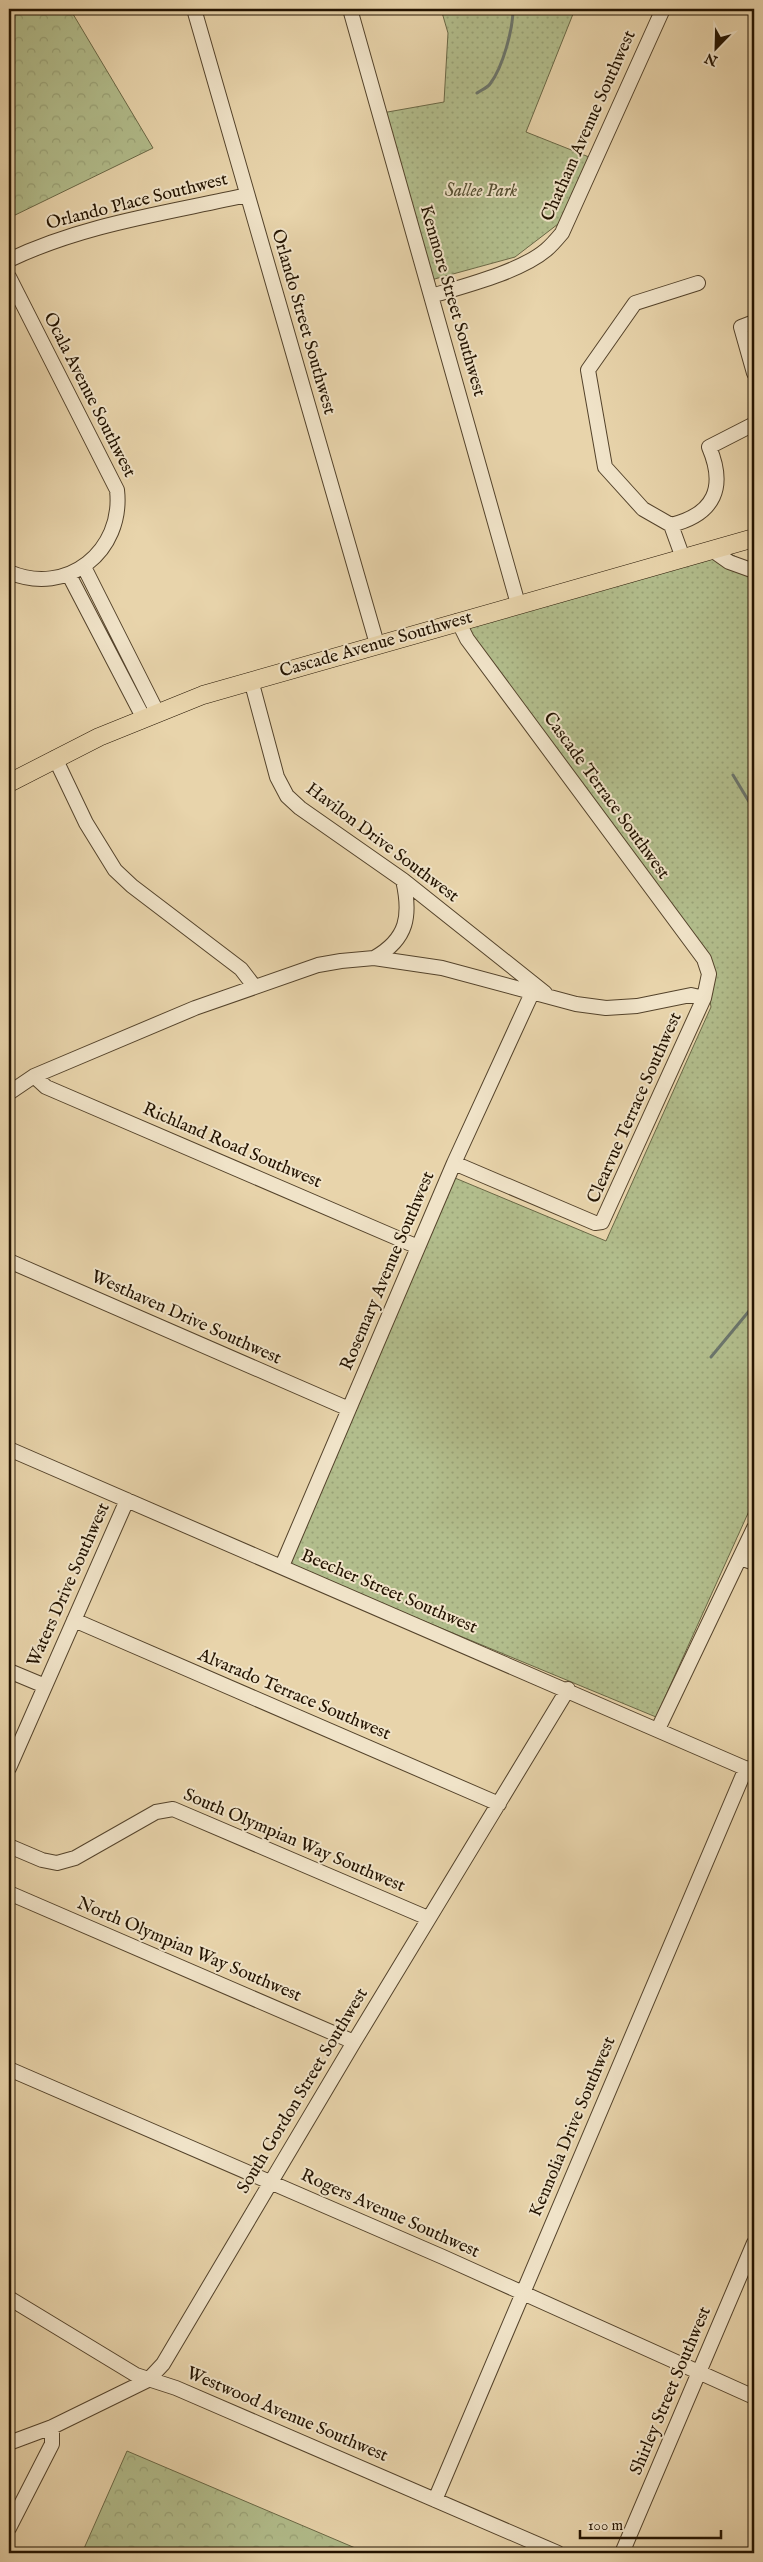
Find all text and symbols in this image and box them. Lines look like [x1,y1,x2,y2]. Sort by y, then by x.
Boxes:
north arrow [690,22,740,72]
street label: Chatham Avenue Southwest [536,27,642,225]
text: N [702,48,721,70]
street label: Orlando Place Southwest [44,168,230,236]
park label: Sallee Park [445,180,517,203]
street label: Kenmore Street Southwest [414,203,490,399]
street label: Orlando Street Southwest [265,227,341,417]
street label: Ocala Avenue Southwest [37,309,141,481]
street label: Cascade Avenue Southwest [277,606,475,684]
street label: Cascade Terrace Southwest [538,708,674,884]
street label: Havilon Drive Southwest [301,778,463,908]
street label: Clearvue Terrace Southwest [582,1009,688,1207]
street label: Richland Road Southwest [139,1098,325,1194]
street label: Rosemary Avenue Southwest [336,1168,440,1374]
street label: Westhaven Drive Southwest [87,1266,285,1370]
street label: Waters Drive Southwest [22,1499,116,1671]
street label: Beecher Street Southwest [297,1544,481,1640]
street label: Alvarado Terrace Southwest [193,1644,394,1746]
street label: South Olympian Way Southwest [180,1784,408,1898]
street label: North Olympian Way Southwest [73,1892,305,2008]
street label: South Gordon Street Southwest [232,1984,374,2198]
street label: Kennolia Drive Southwest [525,2033,621,2221]
street label: Rogers Avenue Southwest [297,2164,483,2264]
street label: Shirley Street Southwest [625,2303,717,2479]
street label: Westwood Avenue Southwest [183,2362,391,2468]
scale bar [580,2507,722,2539]
text: 100 m [588,2516,624,2535]

